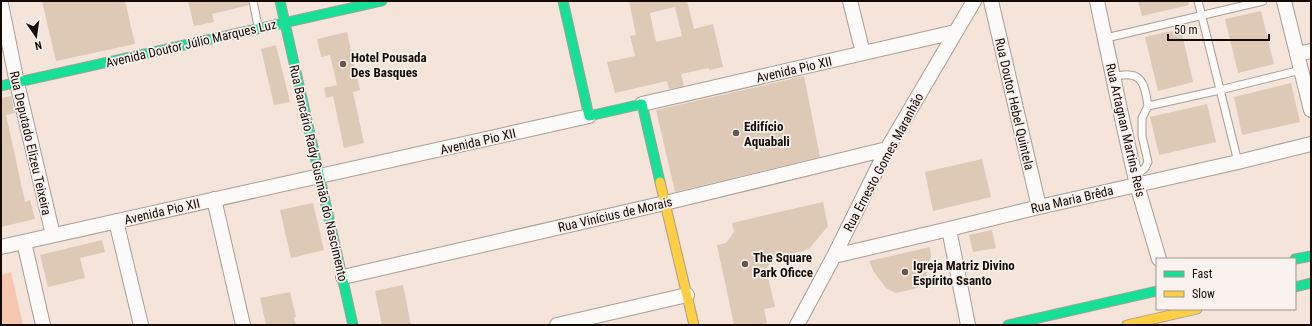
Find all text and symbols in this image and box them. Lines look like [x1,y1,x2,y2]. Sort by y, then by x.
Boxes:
north arrow [16,16,56,56]
street label: Avenida Doutor Júlio Marques Luz [104,16,278,70]
scale bar [1168,16,1269,42]
text: 50 m [1174,23,1198,37]
street label: Rua Doutor Hebel Quintela [992,37,1037,172]
text: N [33,38,43,52]
place label: Hotel Pousada Des Basques [351,50,427,80]
street label: Avenida Pio XII [755,54,833,85]
marker: Hotel Pousada Des Basques [338,59,348,69]
street label: Rua Artagnan Martins Reis [1103,62,1148,198]
street label: Rua Bancário Rady Gusmão do Nascimento [286,63,351,283]
street label: Rua Deputado Elizeu Teixeira [7,70,54,217]
street label: Rua Ernesto Gomes Maranhão [841,90,926,234]
place label: Edifício Aquabali [744,119,790,149]
street label: Avenida Pio XII [439,126,517,157]
marker: Edifício Aquabali [731,128,741,138]
street label: Rua Maria Brêda [1029,183,1115,216]
street label: Rua Vinícius de Morais [556,194,674,235]
street label: Avenida Pio XII [123,196,201,227]
place label: The Square Park Oficce [753,250,813,280]
place label: Igreja Matriz Divino Espírito Ssanto [913,258,1015,288]
legend [1156,258,1296,310]
marker: The Square Park Oficce [740,259,750,269]
marker: Igreja Matriz Divino Espírito Ssanto [900,267,910,277]
text: Fast [1192,267,1213,281]
text: Slow [1192,287,1215,301]

